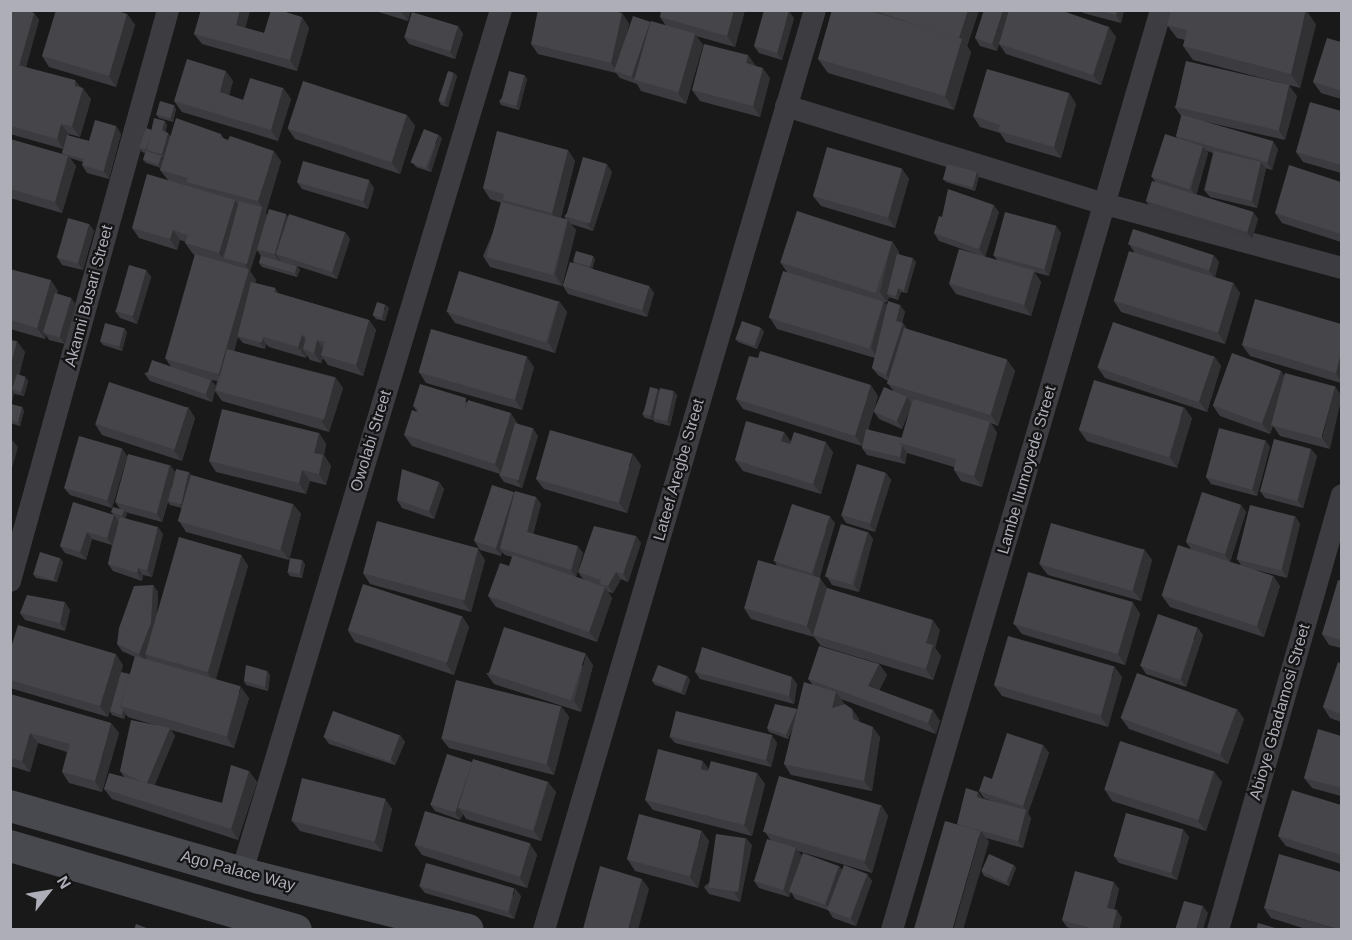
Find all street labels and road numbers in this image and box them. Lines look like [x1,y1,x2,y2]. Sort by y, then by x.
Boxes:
street label: Akanni Busari Street [61,223,117,369]
street label: Lambe Ilumoyede Street [994,384,1060,556]
street label: Owolabi Street [346,388,396,494]
street label: Lateef Aregbe Street [649,396,709,544]
street label: Abioye Gbadamosi Street [1246,622,1314,802]
street label: Ago Palace Way [179,846,297,896]

